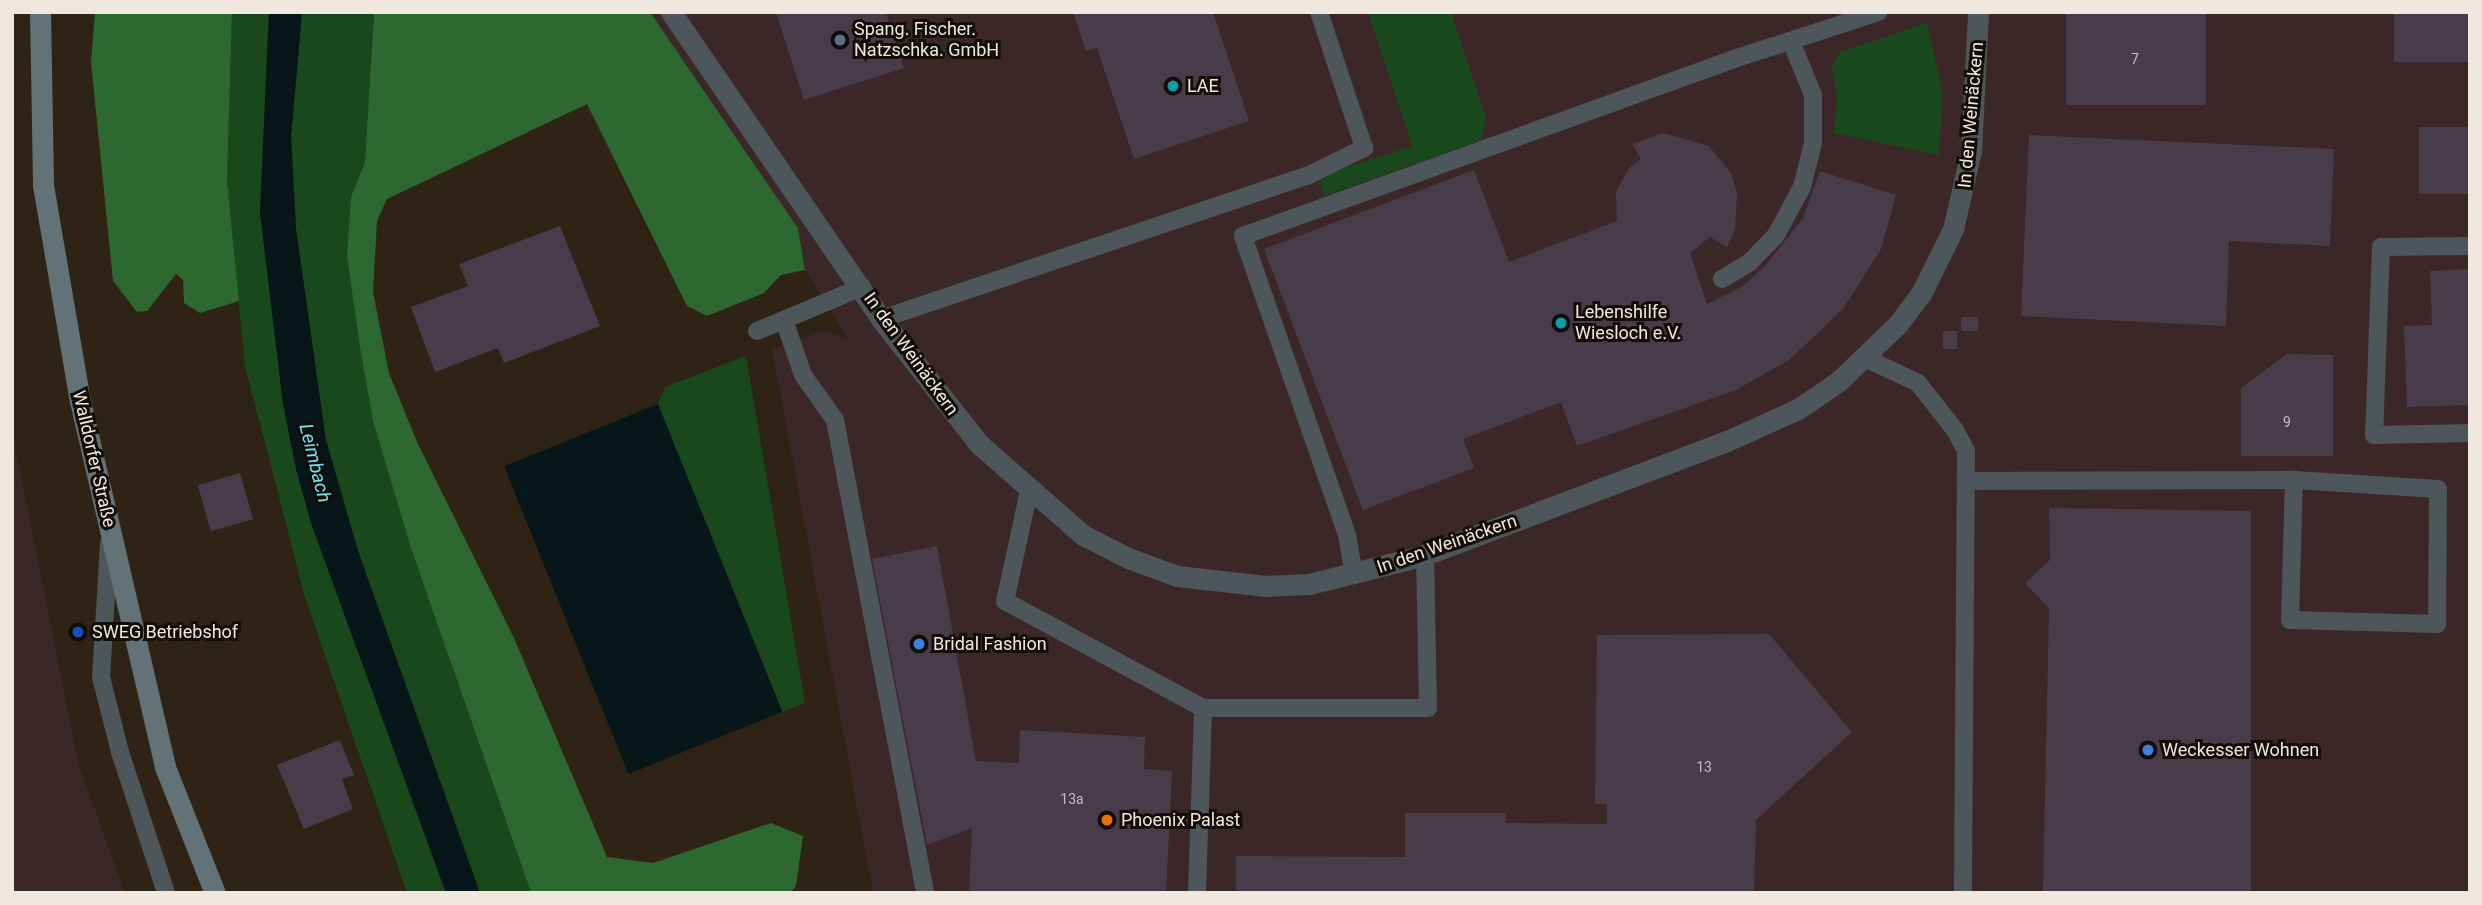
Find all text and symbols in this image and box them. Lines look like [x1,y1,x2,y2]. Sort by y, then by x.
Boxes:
place label: Spang. Fischer. Natzschka. GmbH [854,19,999,61]
marker: Spang. Fischer. Natzschka. GmbH [832,32,848,48]
street label: In den Weinäckern [1954,41,1988,189]
house number: 7 [2131,51,2139,67]
place label: LAE [1187,75,1219,97]
marker: LAE [1165,78,1181,94]
street label: In den Weinäckern [859,288,963,420]
place label: Lebenshilfe Wiesloch e.V. [1575,302,1681,344]
marker: Lebenshilfe Wiesloch e.V. [1553,315,1569,331]
street label: Walldorfer Straße [68,389,120,529]
house number: 9 [2283,414,2291,430]
water label: Leimbach [294,421,336,505]
street label: In den Weinäckern [1374,510,1520,578]
place label: SWEG Betriebshof [92,621,238,643]
marker: SWEG Betriebshof [70,624,86,640]
place label: Bridal Fashion [933,633,1047,655]
marker: Bridal Fashion [911,636,927,652]
place label: Weckesser Wohnen [2162,739,2319,761]
marker: Weckesser Wohnen [2140,742,2156,758]
house number: 13 [1696,759,1712,775]
house number: 13a [1060,791,1084,807]
place label: Phoenix Palast [1121,809,1240,831]
marker: Phoenix Palast [1099,812,1115,828]

